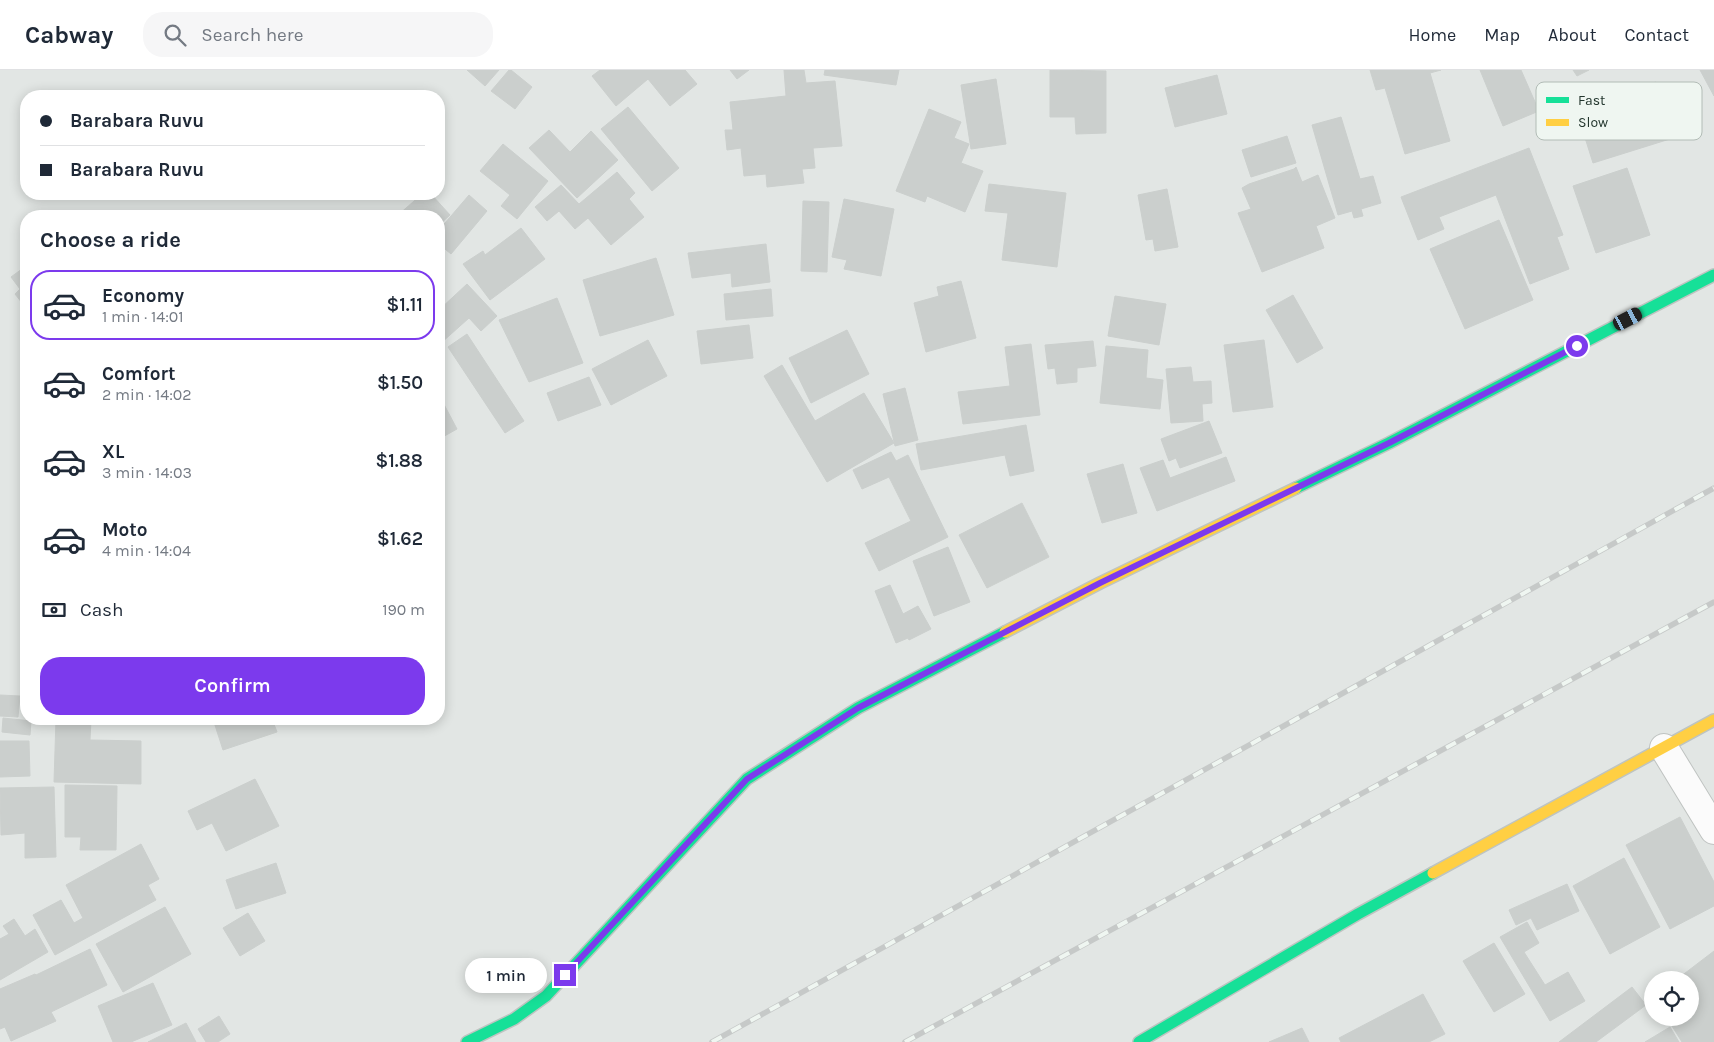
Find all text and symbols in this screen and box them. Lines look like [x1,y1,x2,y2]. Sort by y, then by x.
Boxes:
search box [143,12,493,57]
text: Cabway [25,21,113,49]
icon: search [161,21,189,49]
text: Search here [201,24,304,46]
text: Home [1408,24,1456,46]
text: Map [1484,24,1520,46]
text: About [1548,24,1597,46]
text: Contact [1625,24,1689,46]
legend [1536,82,1702,140]
text: Fast [1578,92,1605,109]
text: Barabara Ruvu [70,110,204,132]
text: Slow [1578,114,1608,131]
text: Barabara Ruvu [70,159,204,181]
text: Choose a ride [40,227,181,253]
icon: car [42,283,87,328]
text: Economy [102,285,184,307]
text: $1.11 [386,294,423,316]
car [1611,306,1644,332]
text: 1 min · 14:01 [102,307,184,326]
route start [1566,335,1588,357]
icon: car [42,361,87,406]
text: Comfort [102,363,176,385]
text: $1.50 [377,372,423,394]
text: 2 min · 14:02 [102,385,192,404]
icon: car [42,439,87,484]
text: XL [102,441,124,463]
text: $1.88 [375,450,423,472]
text: 3 min · 14:03 [102,463,192,482]
icon: car [42,517,87,562]
text: Moto [102,519,148,541]
text: $1.62 [377,528,423,550]
text: 4 min · 14:04 [102,541,191,560]
icon: cash [40,596,68,624]
text: Cash [80,599,124,621]
text: 190 m [382,600,425,619]
button: Confirm [40,657,425,715]
callout: 1 min [465,958,548,992]
route end [554,964,576,986]
text: 1 min [486,966,526,985]
map controls [1644,971,1699,1026]
button: locate [1644,971,1699,1026]

